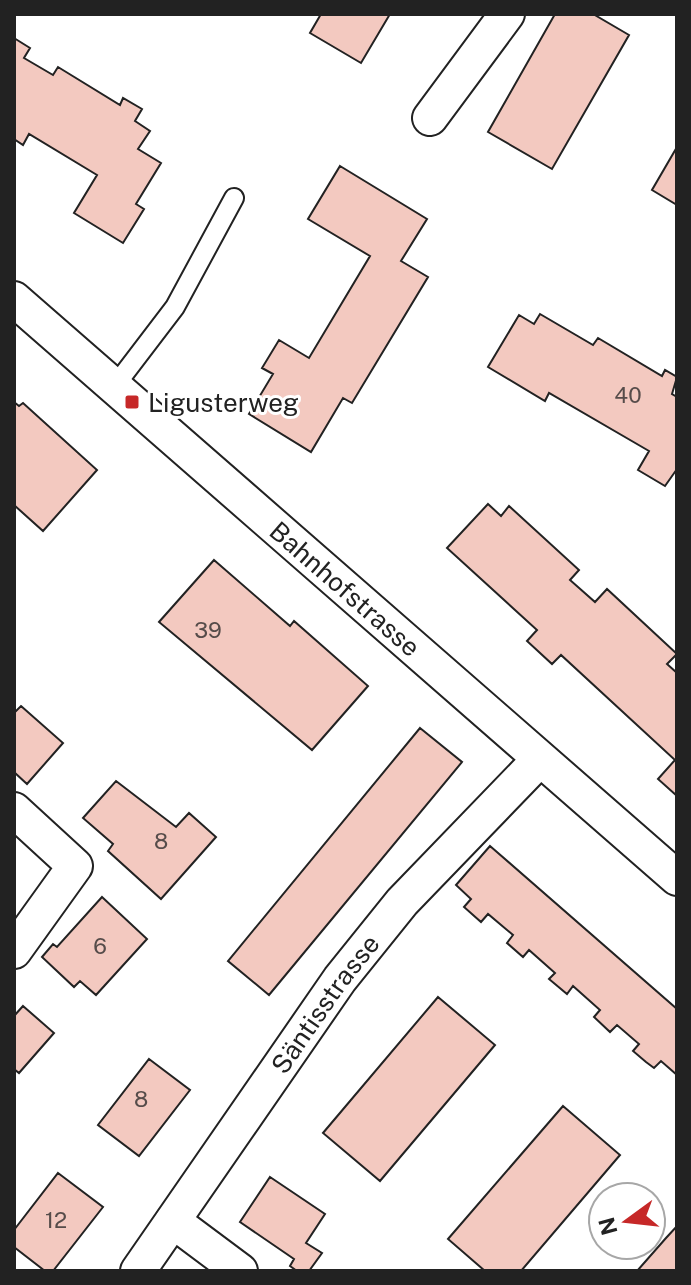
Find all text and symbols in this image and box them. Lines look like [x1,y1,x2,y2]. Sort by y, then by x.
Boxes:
house number: 40 [614,382,642,408]
place label: Ligusterweg [148,387,299,418]
marker: Ligusterweg [123,393,141,411]
street label: Bahnhofstrasse [264,515,427,662]
house number: 39 [194,617,222,643]
house number: 8 [154,828,168,854]
street label: Säntisstrasse [264,928,385,1079]
house number: 6 [93,933,107,959]
house number: 8 [134,1086,148,1112]
north arrow [587,1181,667,1261]
house number: 12 [45,1207,67,1233]
text: N [593,1214,622,1238]

